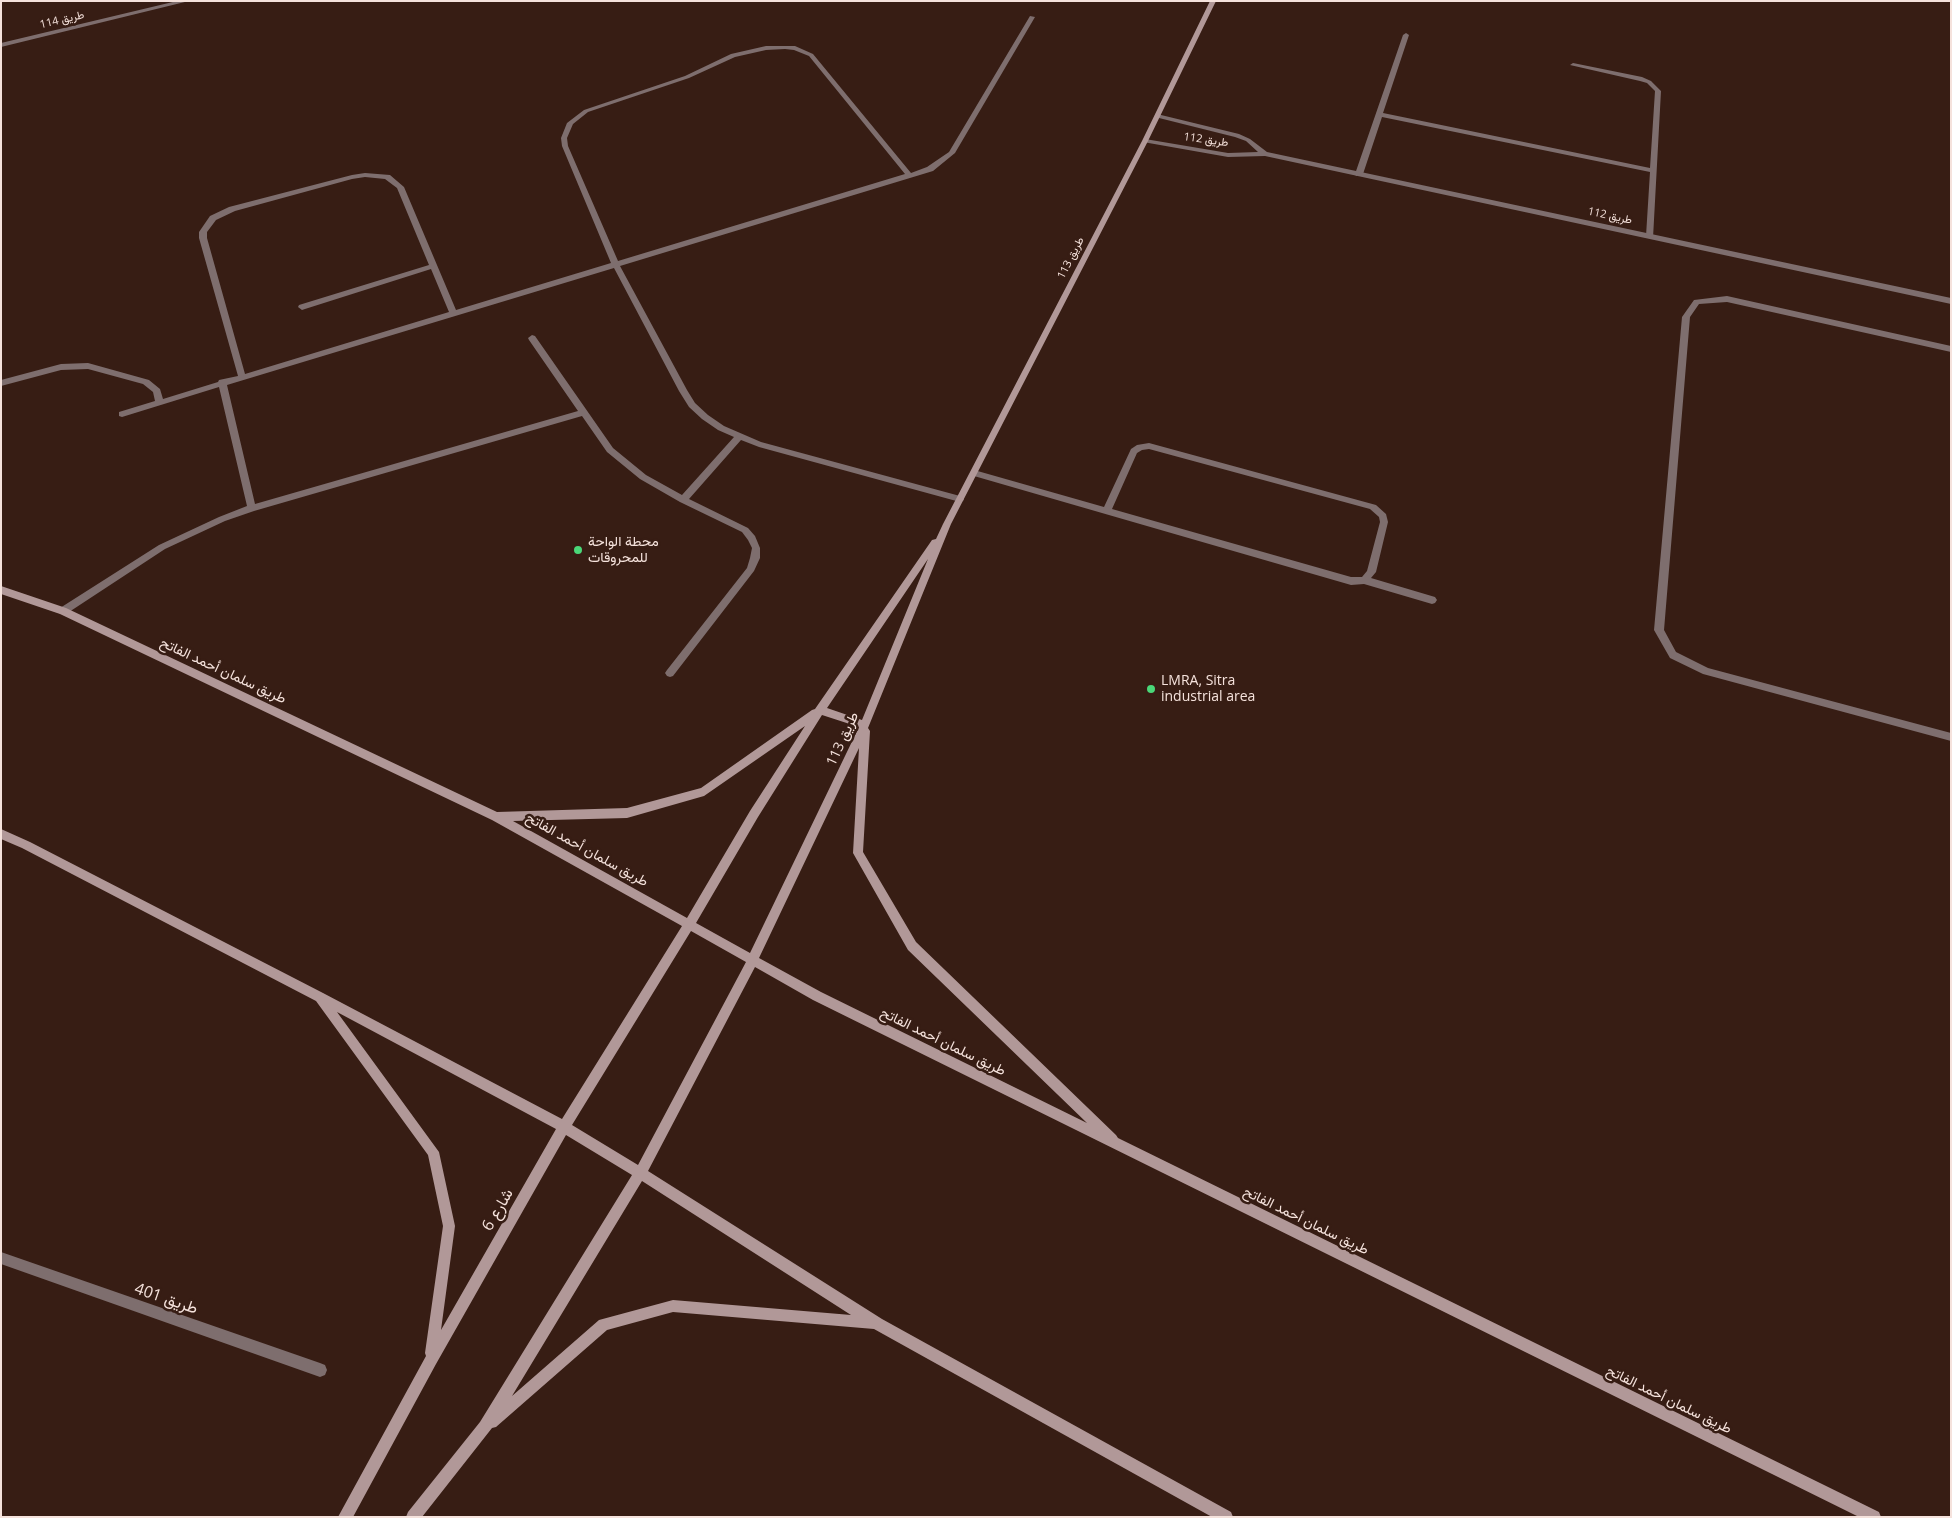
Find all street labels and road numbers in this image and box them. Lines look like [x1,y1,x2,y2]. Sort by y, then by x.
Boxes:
street label: طريق 114 [39,9,85,31]
street label: طريق 112 [1183,130,1229,150]
street label: طريق 112 [1587,205,1633,227]
street label: طريق 113 [1055,235,1087,281]
street label: طريق سلمان أحمد الفاتح [157,634,289,708]
street label: طريق 113 [823,709,863,769]
street label: طريق سلمان أحمد الفاتح [523,809,651,891]
street label: طريق سلمان أحمد الفاتح [878,1004,1008,1080]
street label: طريق سلمان أحمد الفاتح [1241,1183,1371,1259]
street label: شارع 6 [478,1186,518,1234]
street label: طريق 401 [132,1279,200,1319]
street label: طريق سلمان أحمد الفاتح [1604,1362,1734,1438]

